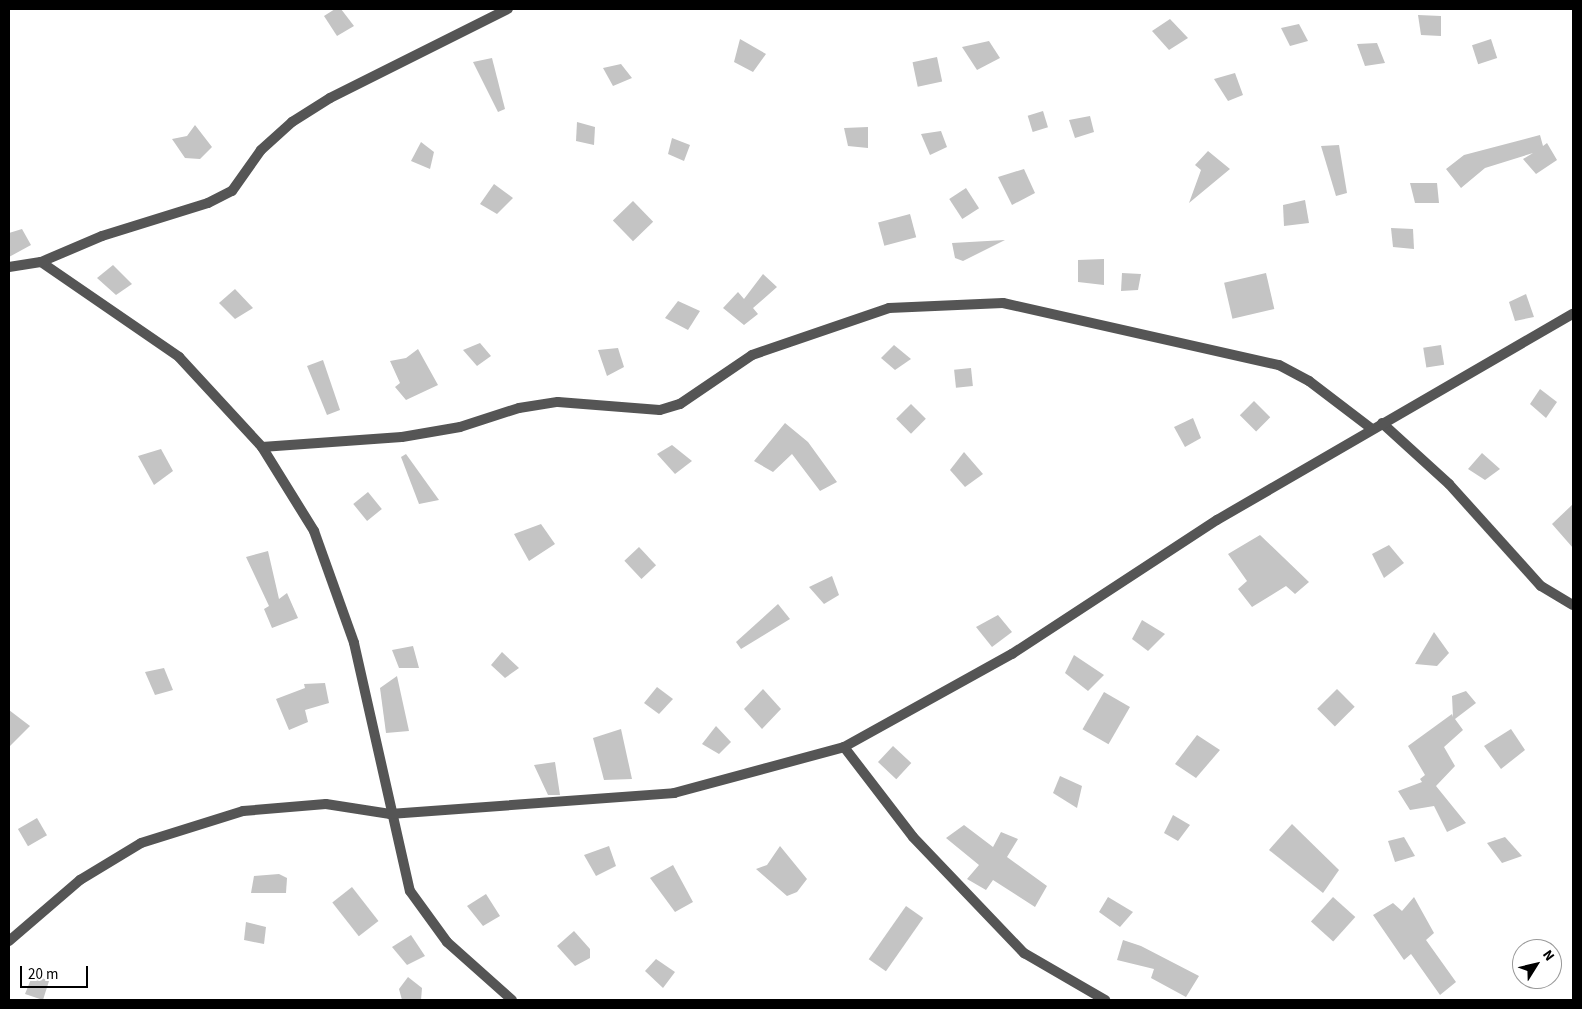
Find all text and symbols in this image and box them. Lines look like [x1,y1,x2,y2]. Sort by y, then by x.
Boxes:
north arrow [1512,939,1562,989]
text: N [1537,946,1559,965]
scale bar [22,956,90,988]
text: 20 m [28,964,58,985]

